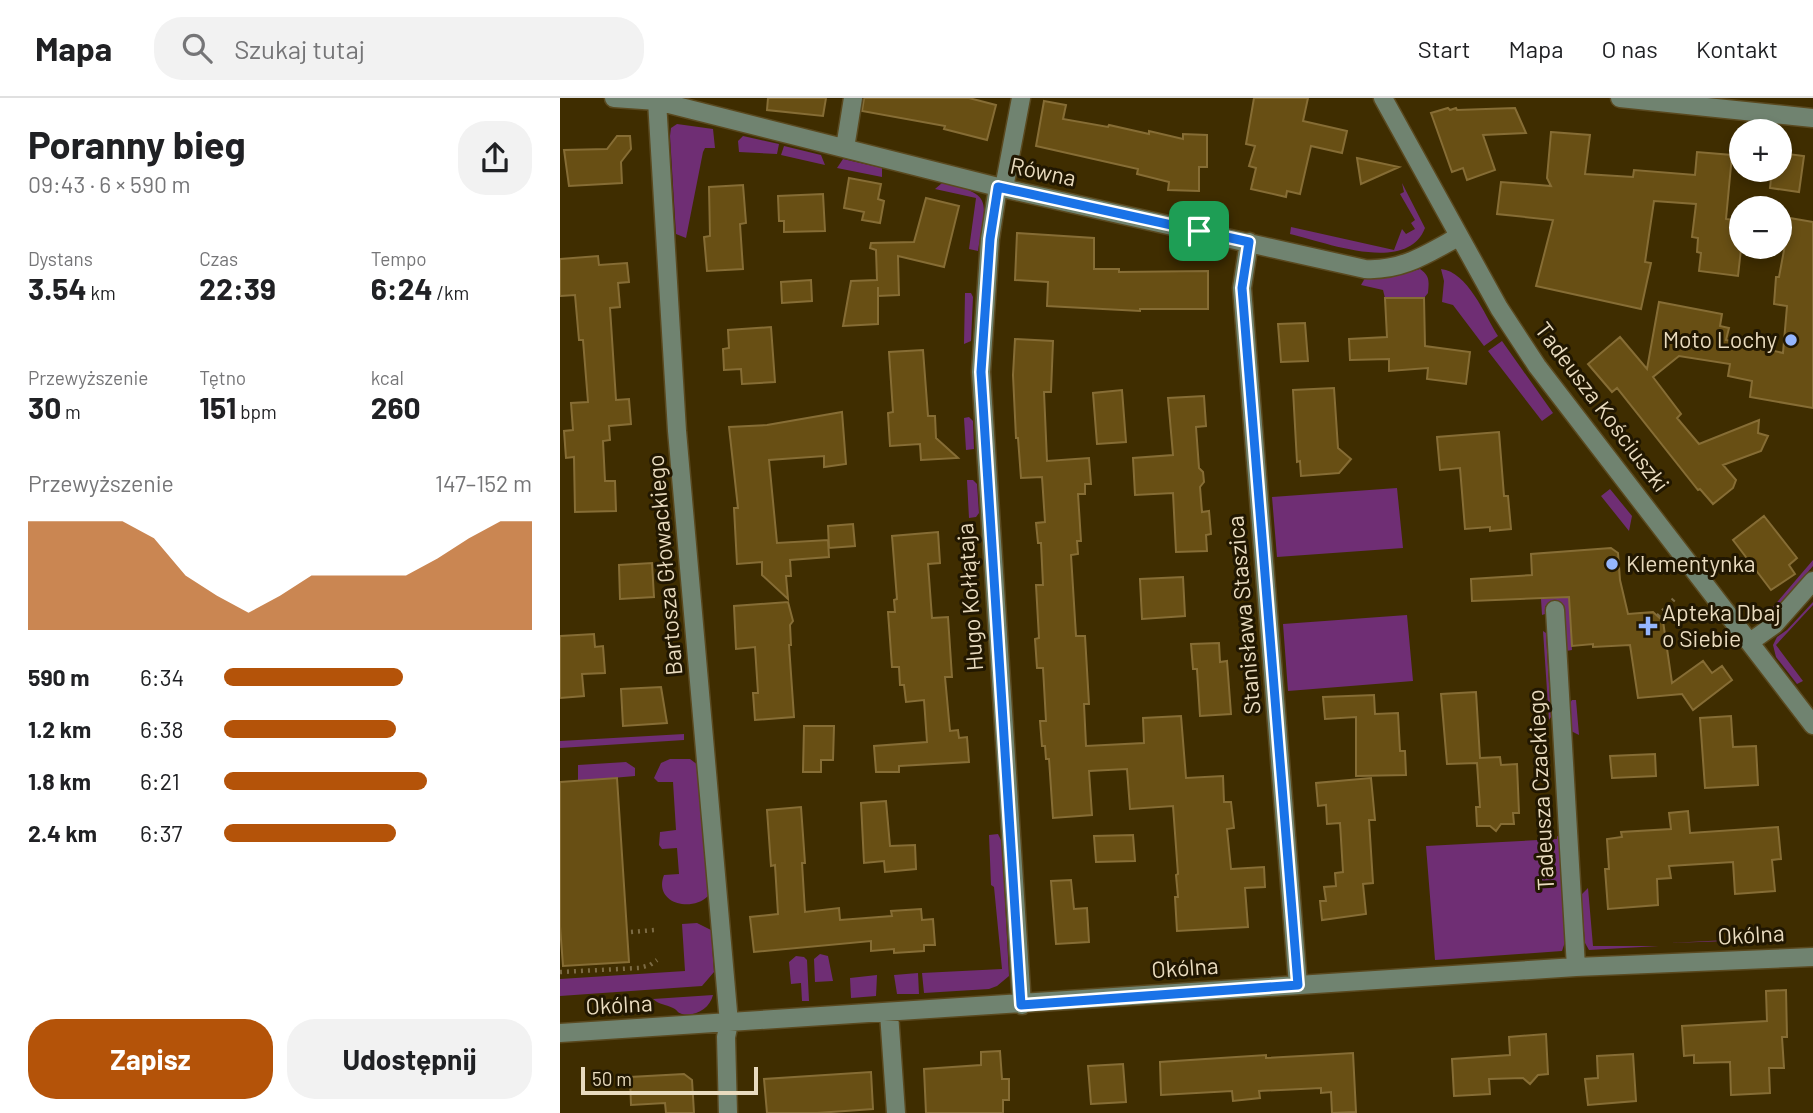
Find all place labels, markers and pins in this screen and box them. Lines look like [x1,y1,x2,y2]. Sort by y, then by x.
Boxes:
pin [1169,201,1229,261]
place label: Moto Lochy [1663,325,1777,353]
marker: Moto Lochy [1783,332,1799,348]
place label: Klementynka [1626,549,1756,577]
marker: Klementynka [1604,556,1620,572]
place label: Apteka Dbaj o Siebie [1662,598,1781,652]
marker: Apteka Dbaj o Siebie [1640,618,1656,634]

